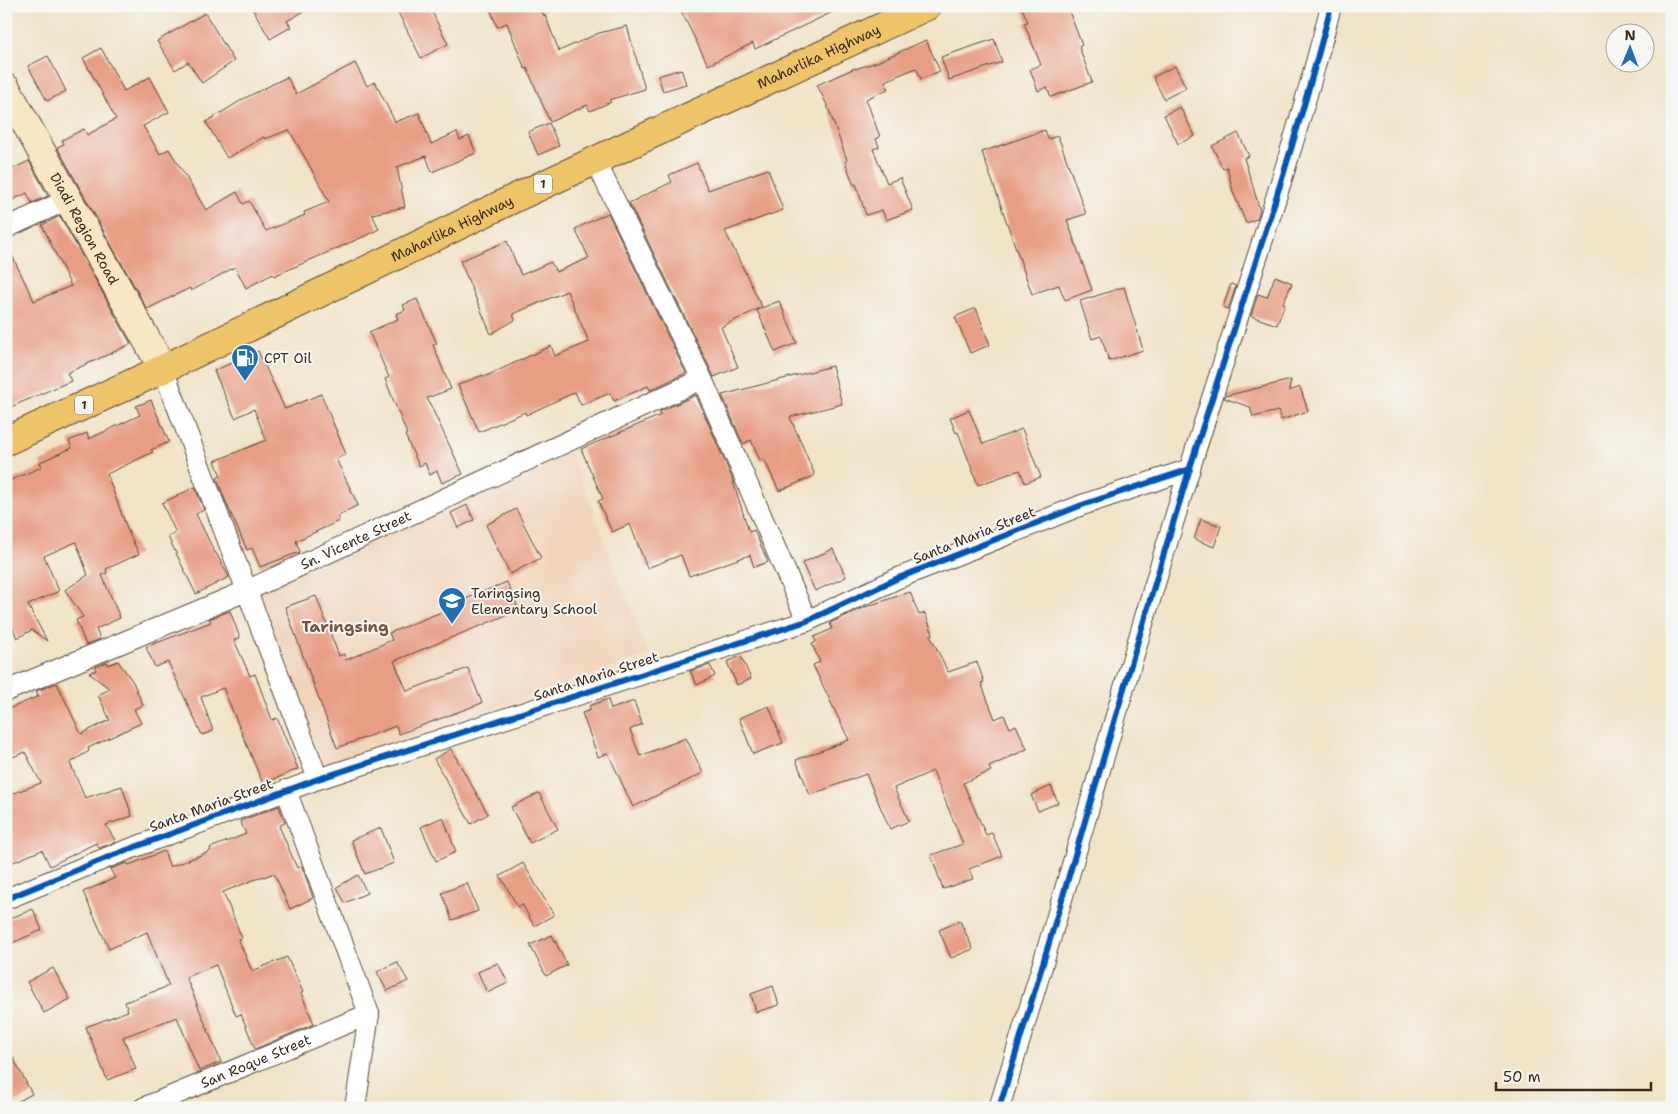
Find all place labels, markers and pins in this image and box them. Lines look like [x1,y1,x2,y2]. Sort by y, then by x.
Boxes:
fuel station icon: CPT Oil [230,343,260,382]
place label: CPT Oil [264,349,312,367]
place label: Taringsing Elementary School [471,584,598,618]
school or university icon: Taringsing Elementary School [437,586,467,625]

